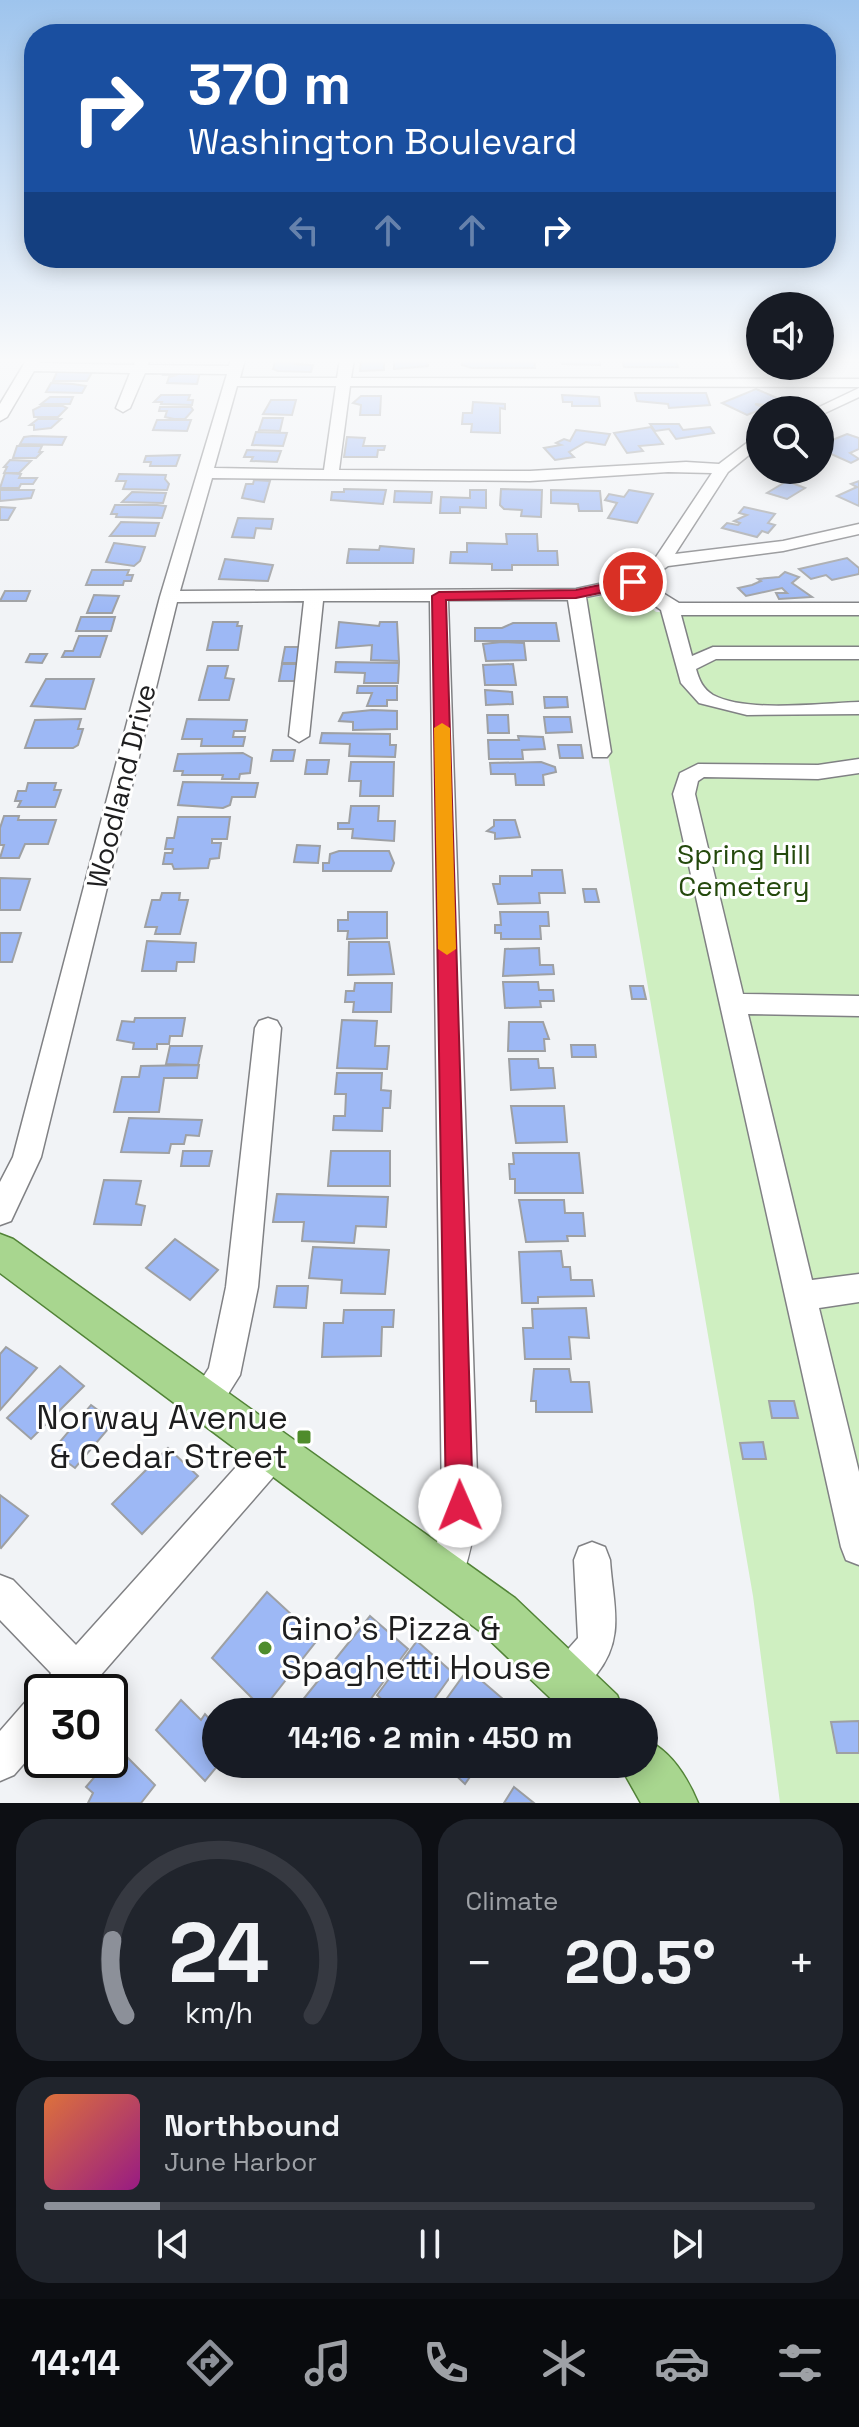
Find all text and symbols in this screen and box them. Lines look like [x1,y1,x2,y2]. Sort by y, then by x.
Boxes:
text: 370 m [188,49,351,120]
icon: right [56,56,160,160]
text: Washington Boulevard [188,119,577,165]
icon: left [282,208,326,252]
icon: ahead [366,208,410,252]
icon: ahead [450,208,494,252]
icon: right [534,208,578,252]
map controls [746,292,834,484]
button: sound [746,292,834,380]
button: search [746,396,834,484]
pin [599,548,667,616]
icon: arrive [611,560,655,604]
street label: Woodland Drive [78,680,164,892]
park label: Spring Hill Cemetery [677,836,811,904]
place label: Norway Avenue & Cedar Street [36,1396,288,1478]
marker: Norway Avenue & Cedar Street [295,1428,313,1446]
position arrow [418,1464,502,1548]
place label: Gino's Pizza & Spaghetti House [281,1607,551,1689]
marker: Gino's Pizza & Spaghetti House [256,1639,274,1657]
speed limit sign: 30 [24,1674,128,1778]
text: 14:16 · 2 min · 450 m [288,1718,572,1757]
text: Climate [466,1884,558,1918]
text: 24 [168,1900,269,2006]
text: 20.5° [565,1924,716,2001]
text: − [466,1935,493,1991]
text: + [788,1935,815,1991]
text: km/h [185,1995,253,2031]
text: Northbound [164,2106,340,2145]
text: June Harbor [164,2145,317,2179]
icon: previous [151,2222,195,2266]
icon: pause [408,2222,452,2266]
icon: next [665,2222,709,2266]
icon: directions [182,2335,238,2391]
icon: music [300,2335,356,2391]
icon: phone [418,2335,474,2391]
icon: climate [536,2335,592,2391]
icon: car [654,2335,710,2391]
icon: filters [772,2335,828,2391]
text: 14:14 [31,2340,120,2386]

